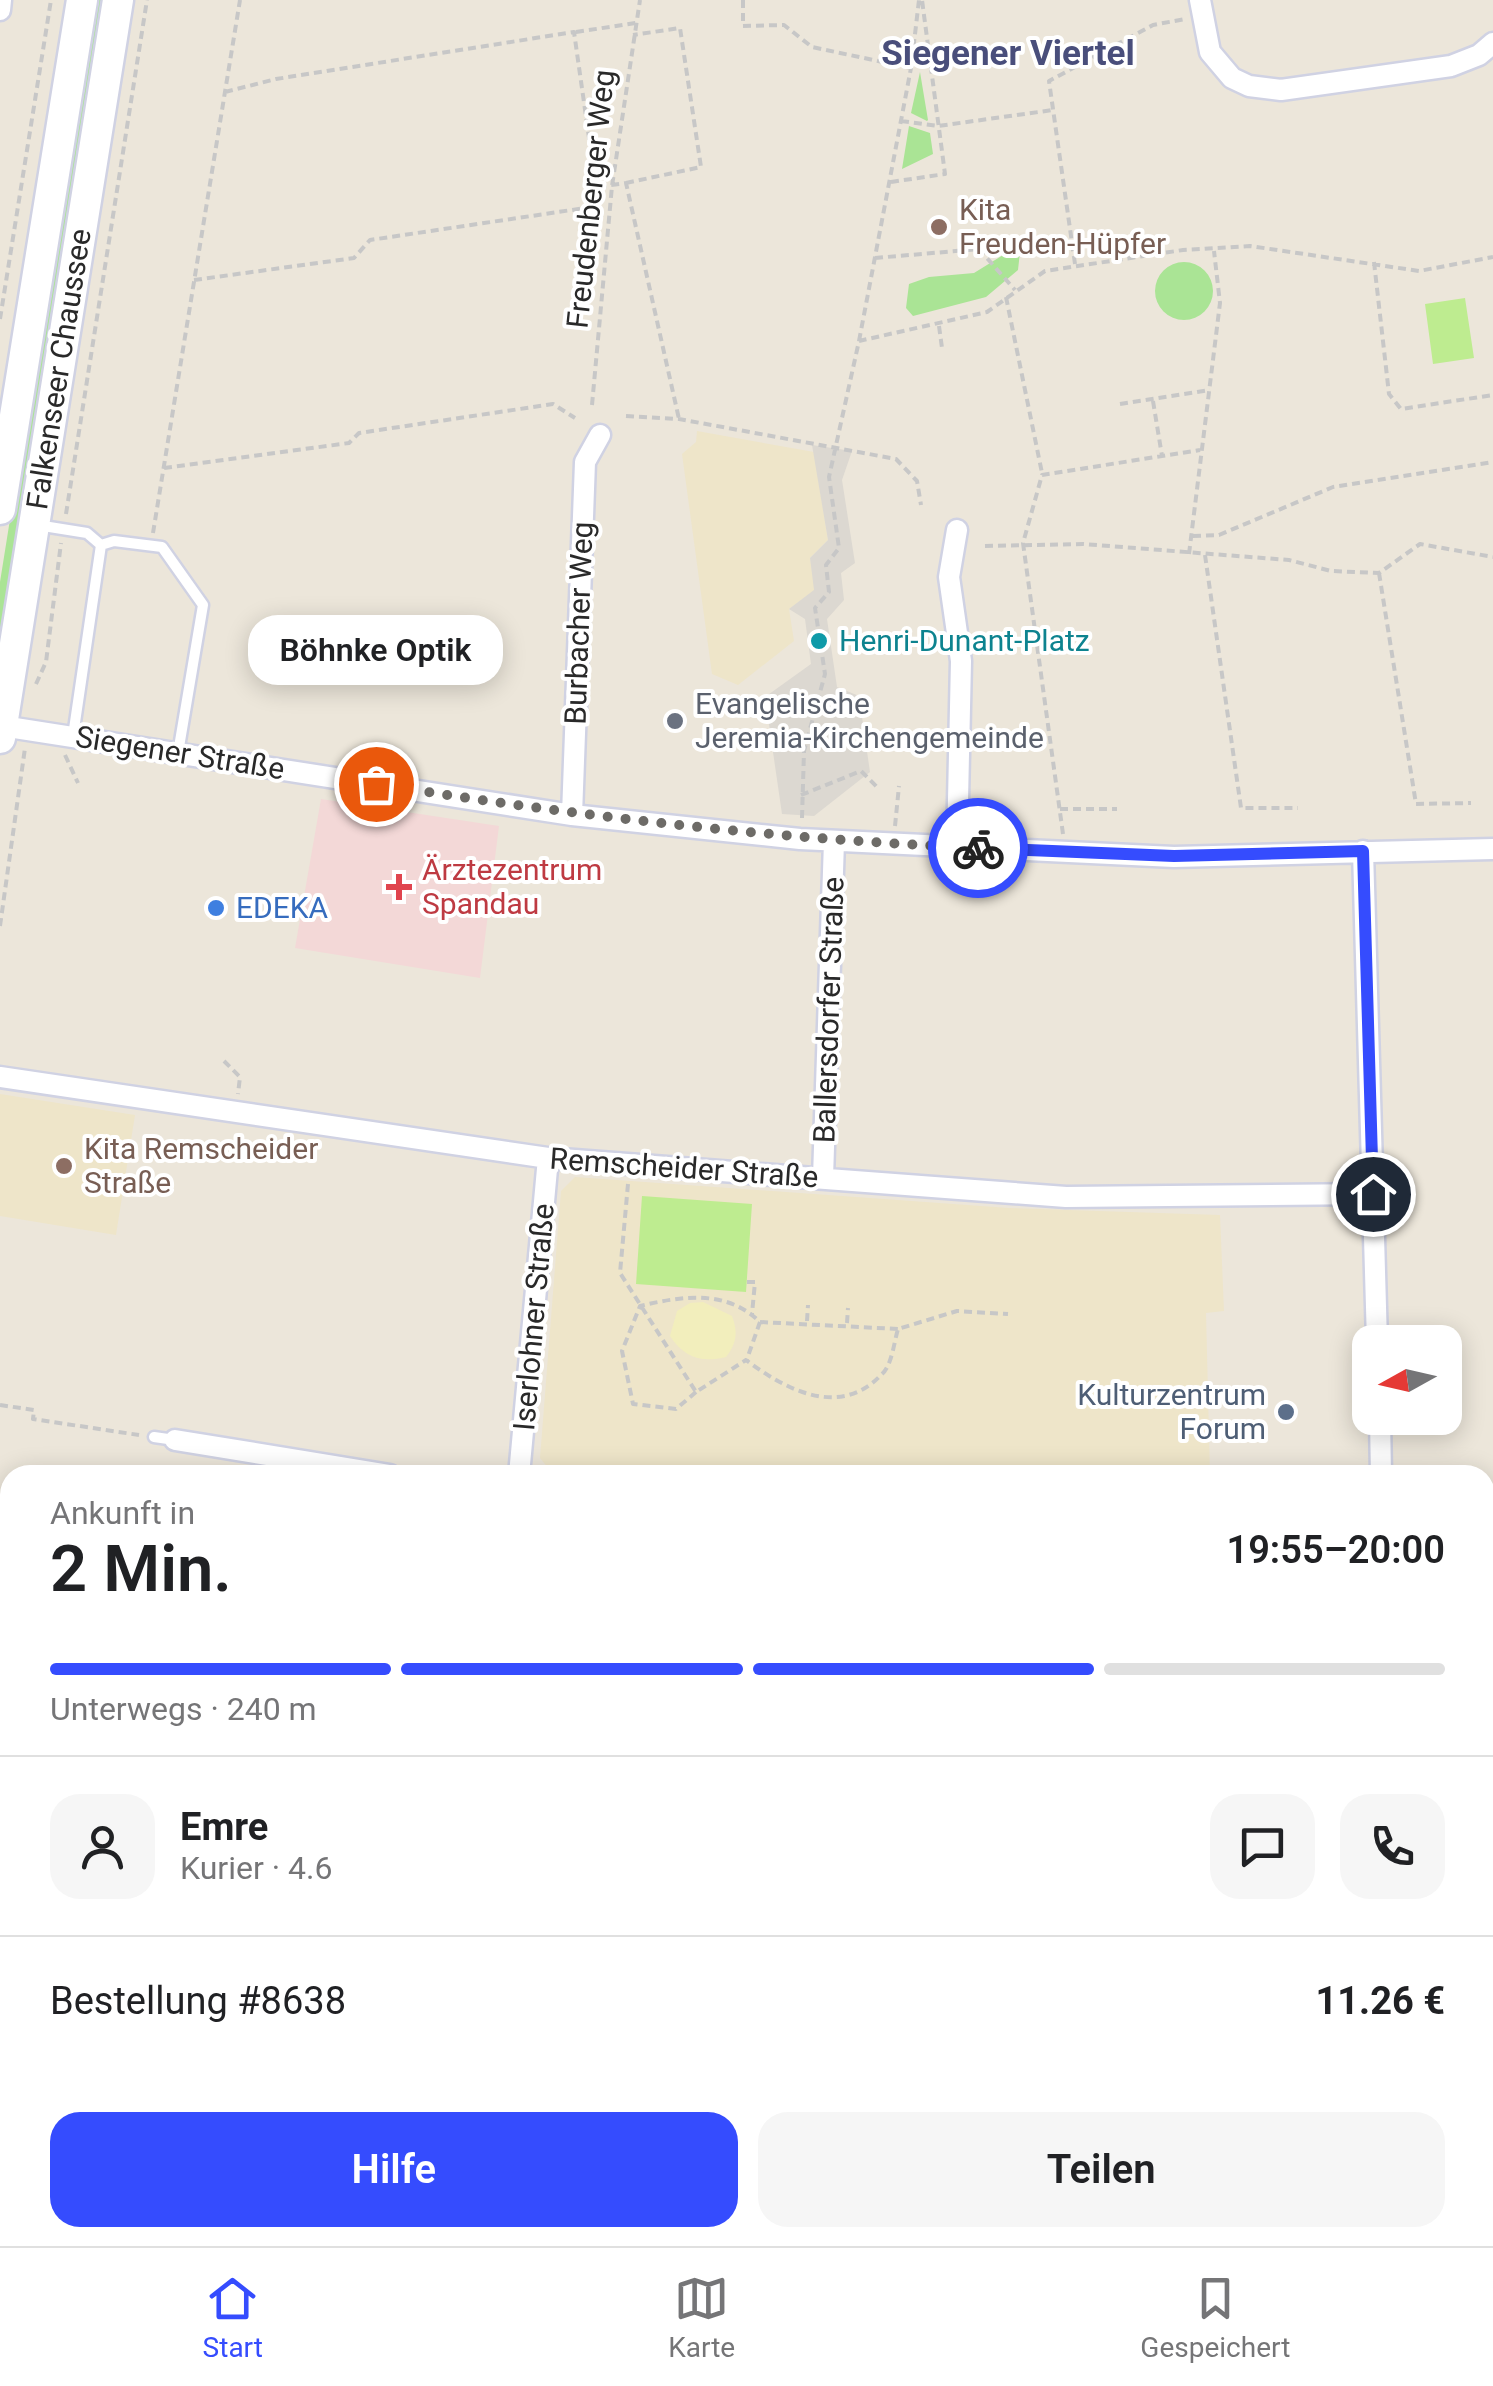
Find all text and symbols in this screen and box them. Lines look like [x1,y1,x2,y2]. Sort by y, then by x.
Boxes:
district label: Siegener Viertel [881,33,1135,74]
street label: Freudenberger Weg [560,68,621,330]
place label: Kita Freuden-Hüpfer [959,192,1166,261]
marker: Kita Freuden-Hüpfer [928,216,950,238]
street label: Falkenseer Chaussee [19,226,98,512]
street label: Burbacher Weg [557,521,600,725]
callout: Böhnke Optik [248,614,504,684]
place label: Henri-Dunant-Platz [839,623,1090,658]
marker: Henri-Dunant-Platz [808,630,830,652]
text: Böhnke Optik [280,631,471,669]
place label: Evangelische Jeremia-Kirchengemeinde [695,686,1044,755]
marker: Evangelische Jeremia-Kirchengemeinde [664,710,686,732]
street label: Siegener Straße [73,719,287,786]
pin [334,742,419,827]
icon: bag [349,757,404,812]
courier [928,798,1028,898]
icon: bike [951,821,1006,876]
place label: Ärztezentrum Spandau [422,852,602,921]
marker: Ärztezentrum Spandau [386,874,412,900]
street label: Ballersdorfer Straße [806,876,851,1144]
place label: EDEKA [236,890,329,925]
marker: EDEKA [205,897,227,919]
place label: Kita Remscheider Straße [84,1131,318,1200]
street label: Remscheider Straße [548,1141,820,1194]
pin [1331,1152,1416,1237]
marker: Kita Remscheider Straße [53,1155,75,1177]
icon: home [1346,1167,1401,1222]
street label: Iserlohner Straße [506,1202,561,1432]
north arrow [1352,1325,1462,1435]
map controls [1352,1325,1462,1435]
place label: Kulturzentrum Forum [1077,1377,1266,1446]
marker: Kulturzentrum Forum [1275,1401,1297,1423]
text: Ankunft in [50,1494,195,1532]
text: 19:55–20:00 [1226,1528,1445,1572]
text: 2 Min. [50,1531,232,1607]
text: Unterwegs · 240 m [50,1690,317,1728]
button: person [50,1794,155,1899]
button: chat [1210,1794,1315,1899]
button: phone [1340,1794,1445,1899]
text: Emre [180,1805,268,1849]
text: Kurier · 4.6 [180,1849,332,1887]
text: Bestellung #8638 [50,1979,346,2023]
text: 11.26 € [1316,1979,1445,2023]
button: Hilfe [50,2112,738,2227]
button: Teilen [758,2112,1445,2227]
tab: Start [203,2271,263,2364]
tab: Karte [668,2271,735,2364]
tab: Gespeichert [1140,2271,1290,2364]

